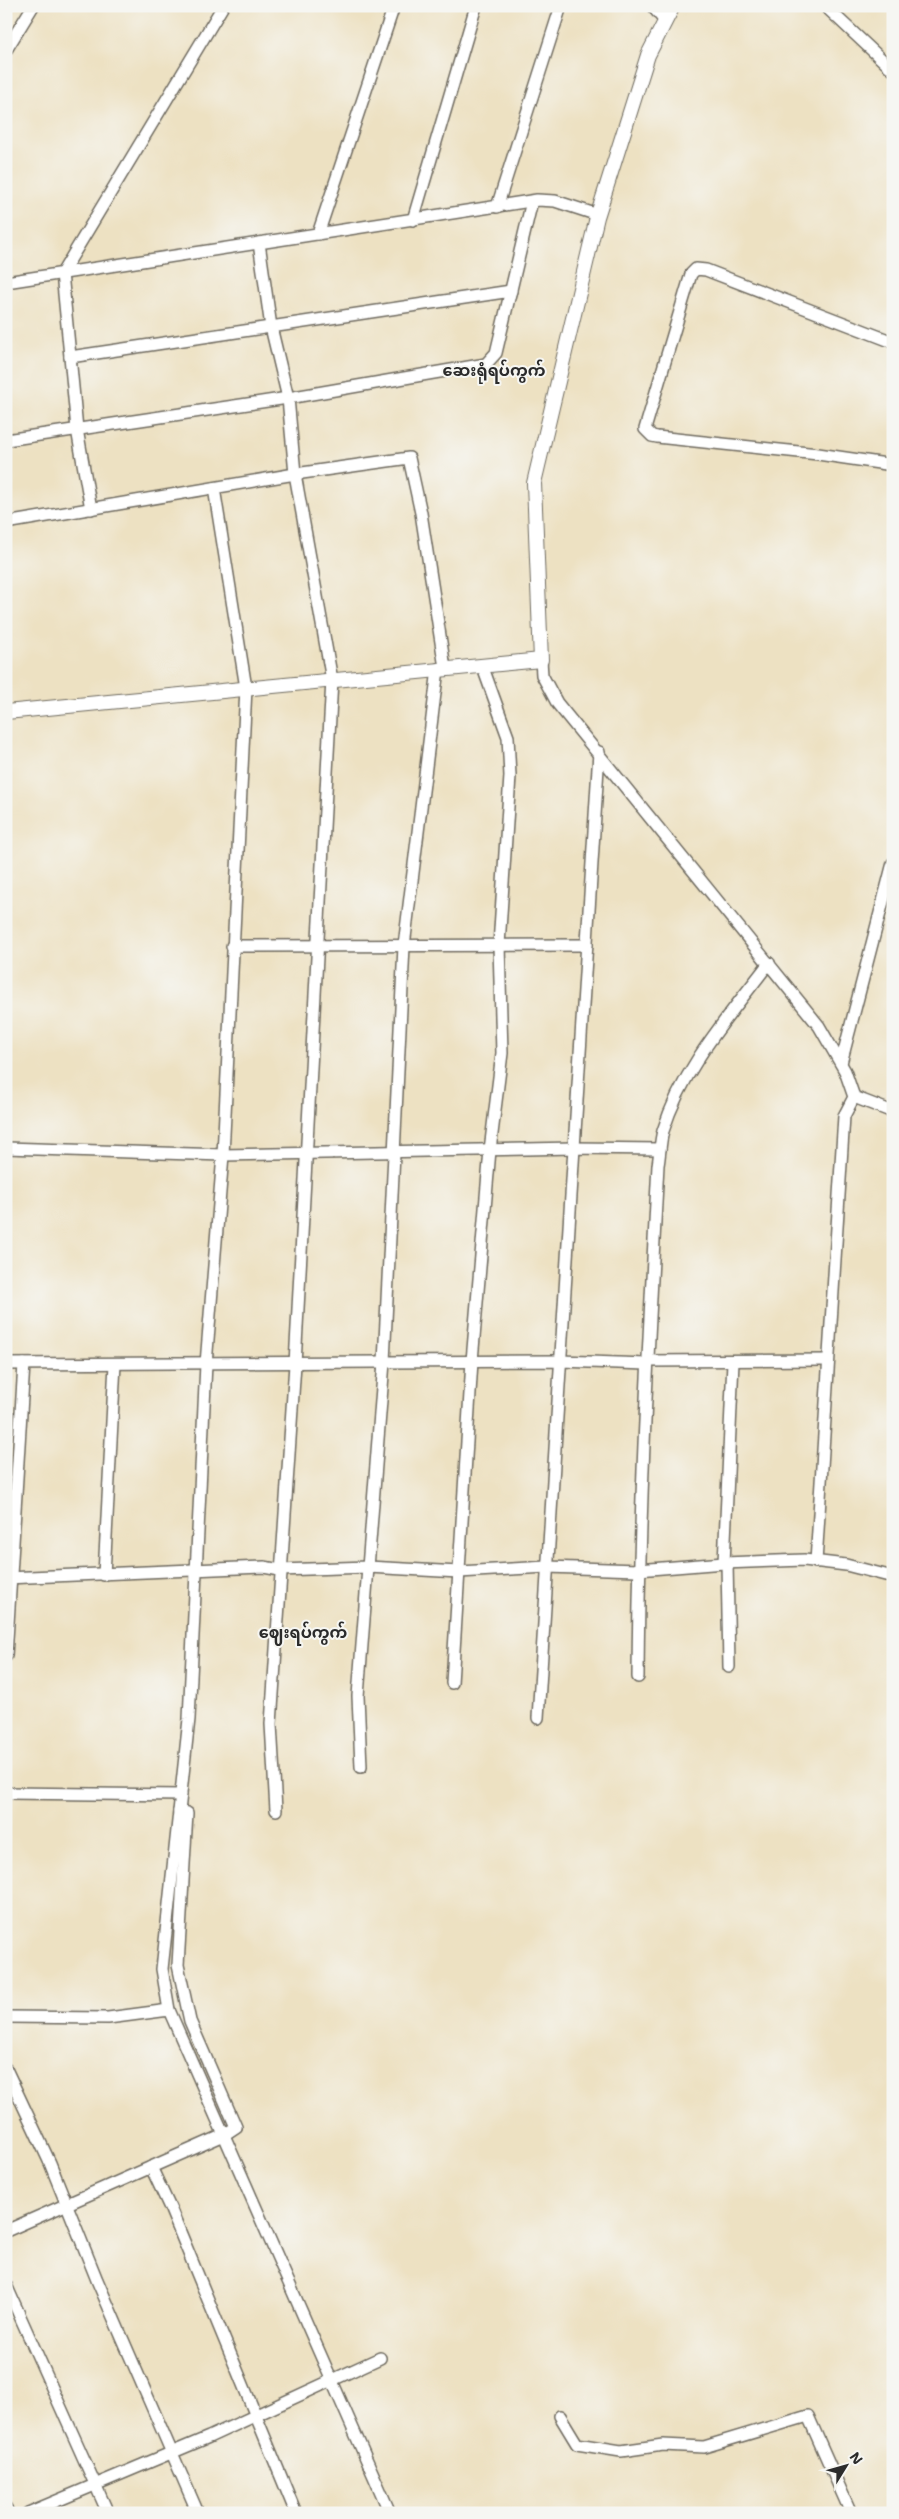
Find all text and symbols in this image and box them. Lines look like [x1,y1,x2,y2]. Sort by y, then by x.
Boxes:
district label: ဆေးရုံရပ်ကွက် [442,359,546,384]
district label: ဈေးရပ်ကွက် [259,1621,348,1646]
north arrow [822,2442,872,2492]
text: N [846,2448,867,2468]

